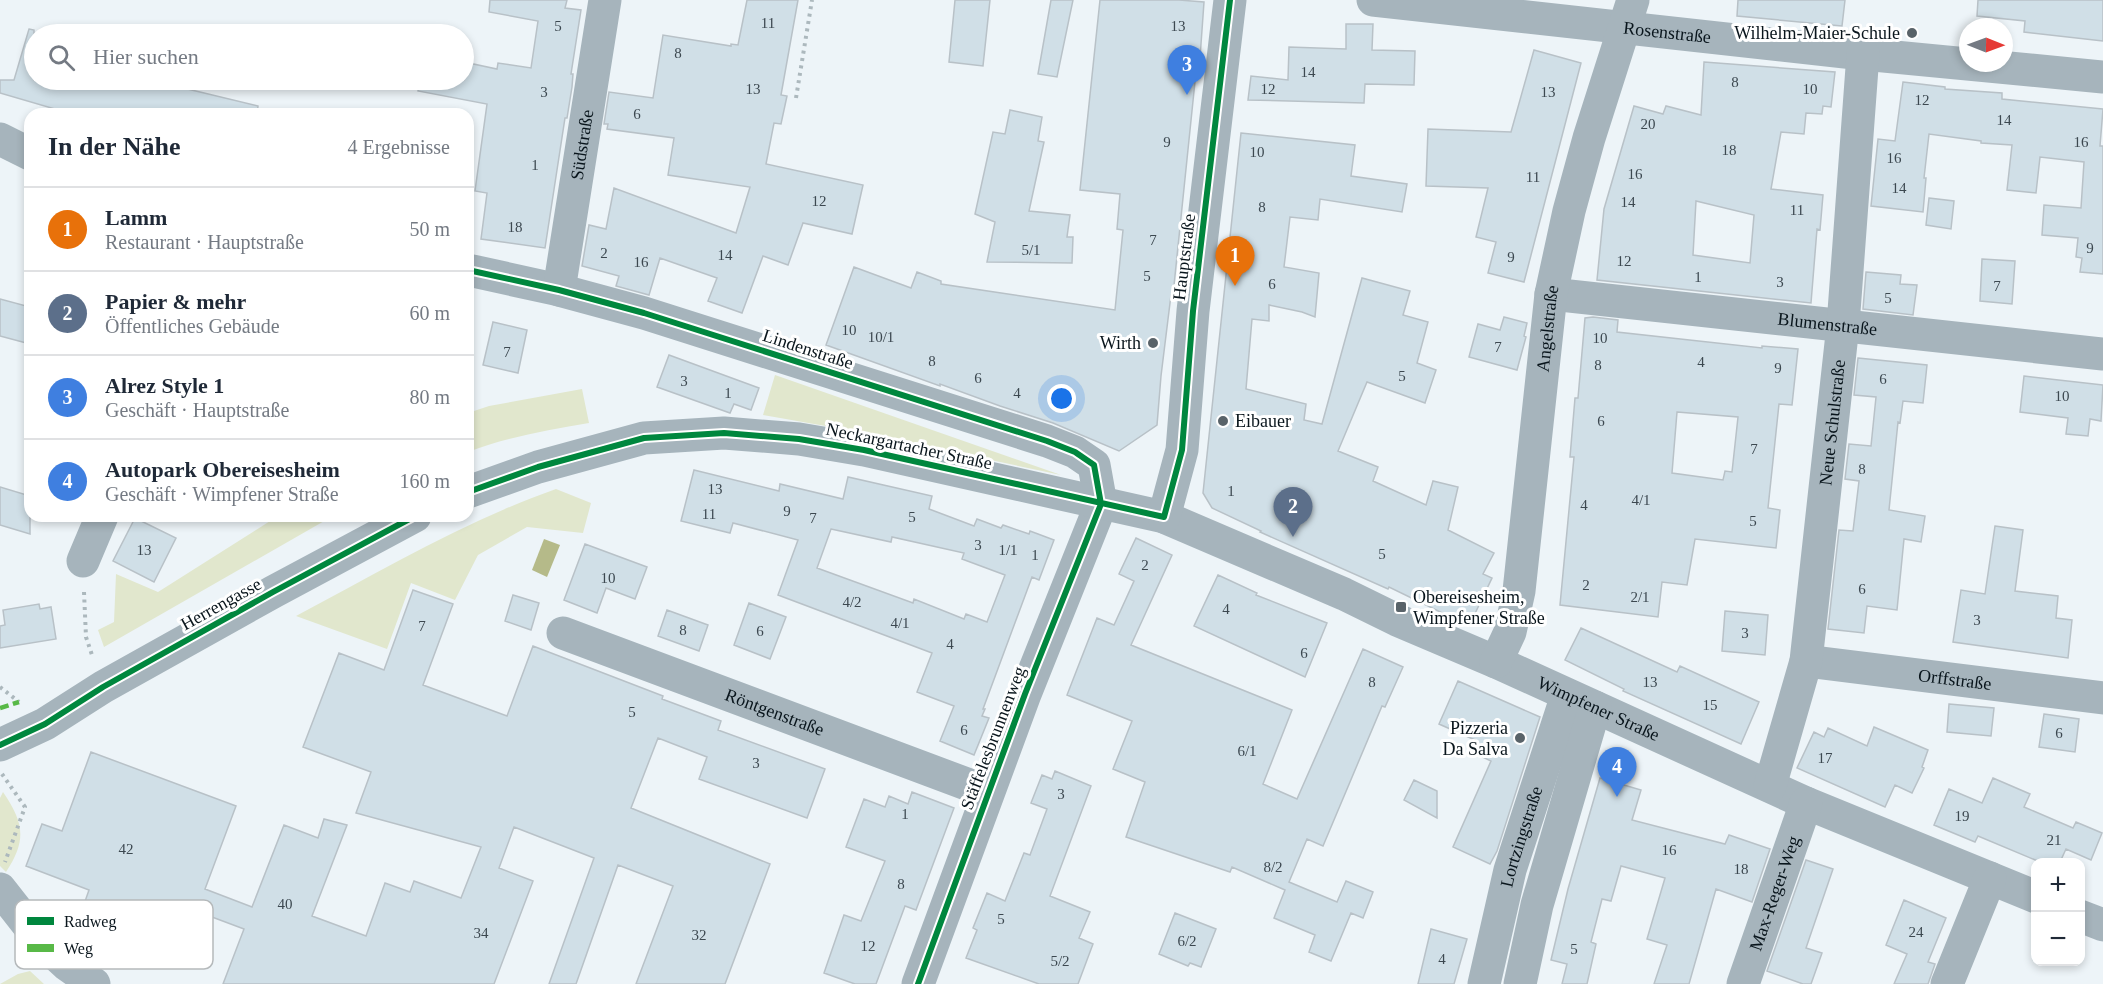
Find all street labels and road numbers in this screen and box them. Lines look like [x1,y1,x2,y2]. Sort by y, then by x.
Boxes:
street label: Rosenstraße [1622,18,1712,47]
street label: Südstraße [567,108,597,181]
street label: Hauptstraße [1169,213,1199,301]
street label: Angelstraße [1533,283,1563,373]
street label: Blumenstraße [1777,309,1878,339]
street label: Lindenstraße [760,325,856,373]
street label: Neue Schulstraße [1815,359,1849,487]
street label: Neckargartacher Straße [824,419,994,473]
street label: Herrengasse [177,574,265,634]
street label: Stäffelesbrunnenweg [956,664,1030,812]
street label: Orffstraße [1917,665,1993,694]
street label: Wimpfener Straße [1534,672,1663,745]
street label: Röntgenstraße [722,685,827,740]
street label: Lortzingstraße [1496,784,1547,889]
street label: Max-Reger-Weg [1745,833,1804,953]

